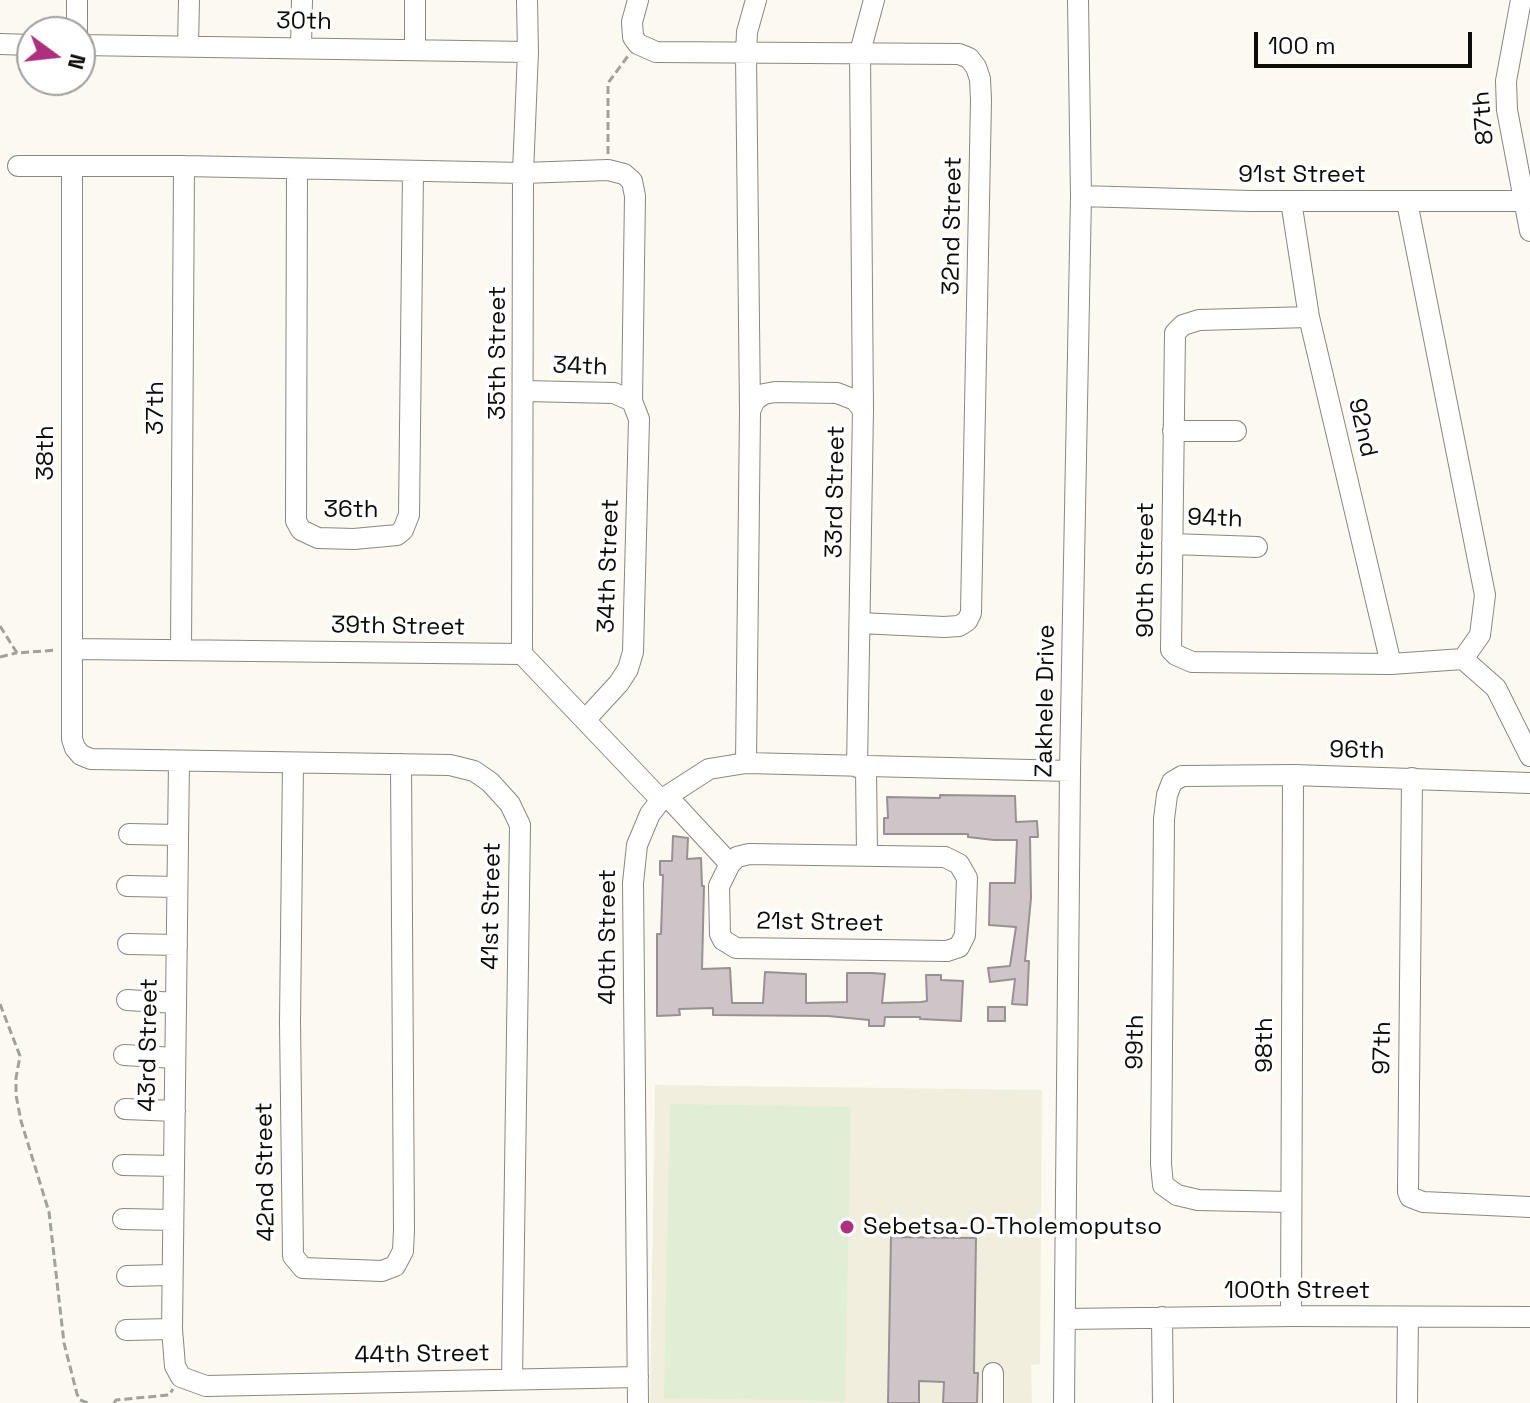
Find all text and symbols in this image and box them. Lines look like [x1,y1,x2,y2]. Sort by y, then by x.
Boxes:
street label: 30th [276,7,332,37]
north arrow [16,16,96,96]
scale bar [1258,16,1476,66]
text: 100 m [1268,30,1336,61]
text: N [62,51,93,72]
street label: 87th [1467,90,1501,146]
street label: 32nd Street [937,156,969,296]
street label: 91st Street [1238,161,1366,189]
street label: 35th Street [484,286,512,420]
street label: 34th [552,352,608,382]
street label: 37th [142,381,170,435]
street label: 92nd [1341,396,1383,460]
street label: 38th [32,425,60,481]
street label: 33rd Street [820,425,852,559]
street label: 36th [324,496,378,524]
street label: 34th Street [592,498,626,634]
street label: 90th Street [1132,502,1160,638]
street label: 94th [1187,504,1243,534]
street label: 39th Street [331,611,465,643]
street label: Zakhele Drive [1030,624,1062,778]
street label: 96th [1329,736,1385,766]
street label: 41st Street [476,842,508,970]
street label: 40th Street [594,869,622,1005]
street label: 21st Street [756,907,884,939]
street label: 43rd Street [133,978,165,1112]
street label: 99th [1121,1014,1151,1070]
street label: 98th [1251,1017,1279,1073]
street label: 97th [1368,1021,1398,1075]
street label: 42nd Street [250,1102,282,1242]
place label: Sebetsa-O-Tholemoputso [863,1213,1162,1241]
marker: Sebetsa-O-Tholemoputso [838,1218,856,1236]
street label: 100th Street [1224,1277,1370,1305]
street label: 44th Street [354,1339,490,1371]

